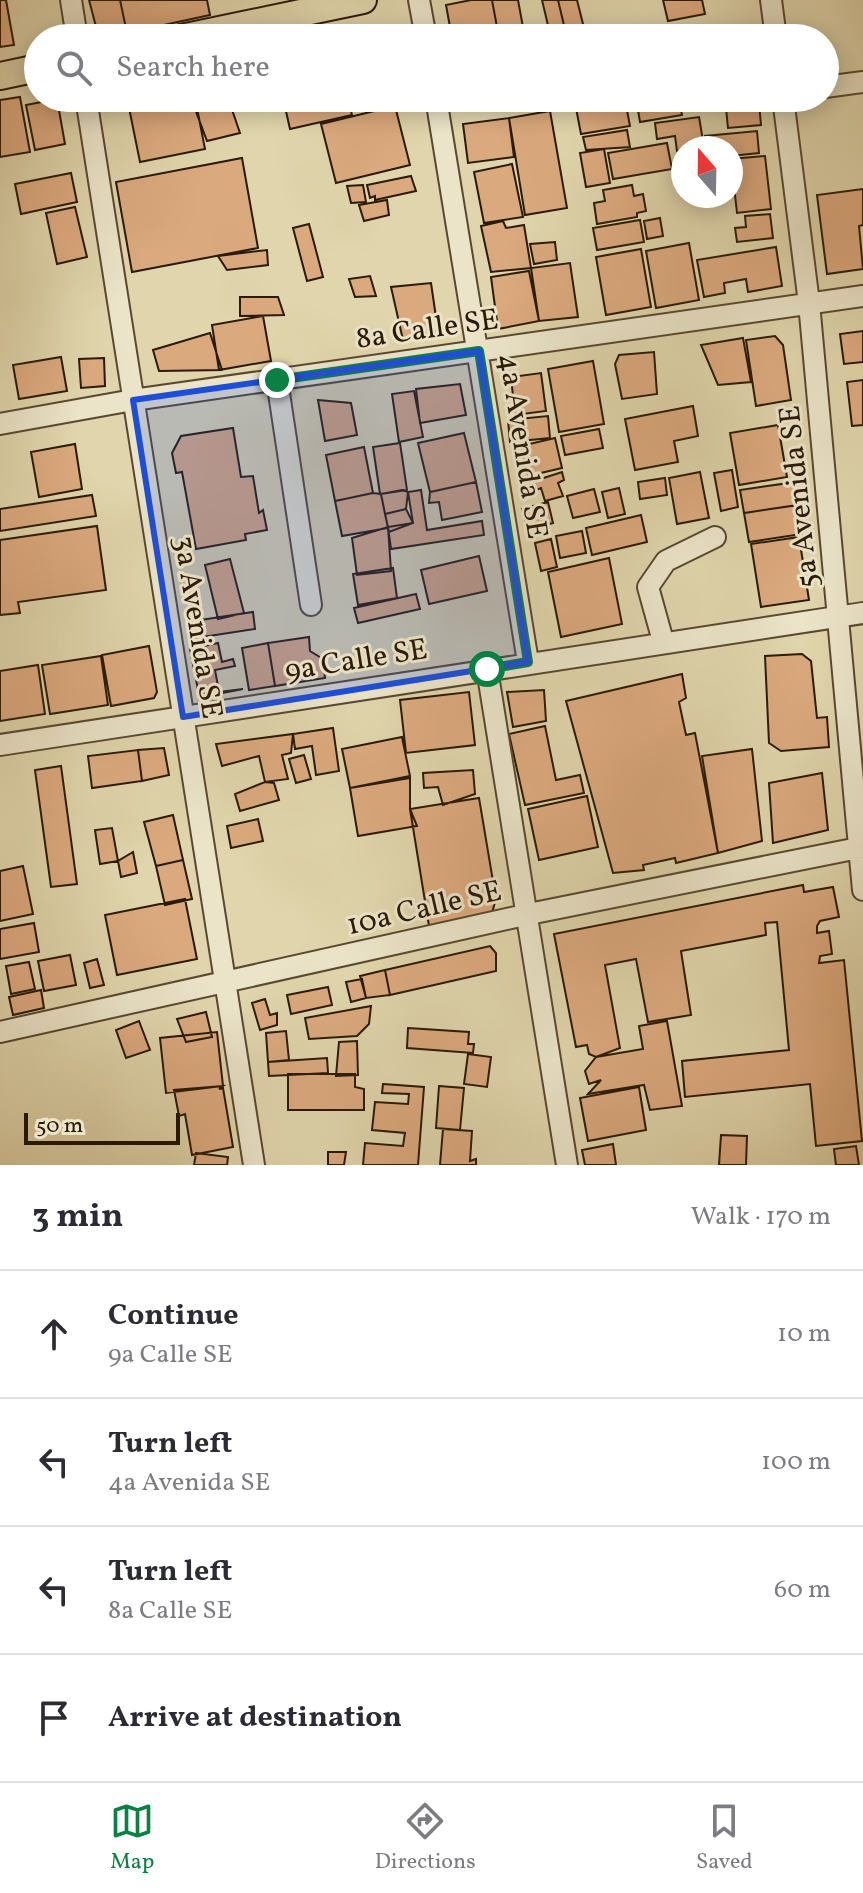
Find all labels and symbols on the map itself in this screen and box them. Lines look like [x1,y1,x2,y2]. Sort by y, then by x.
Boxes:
north arrow [671,136,743,208]
street label: 8a Calle SE [353,299,501,361]
street label: 4a Avenida SE [487,351,557,542]
route end [259,362,295,398]
street label: 5a Avenida SE [769,403,830,590]
street label: 3a Avenida SE [162,533,232,722]
street label: 9a Calle SE [282,629,431,693]
route start [469,651,505,687]
street label: 10a Calle SE [343,871,506,947]
scale bar [24,1109,180,1145]

